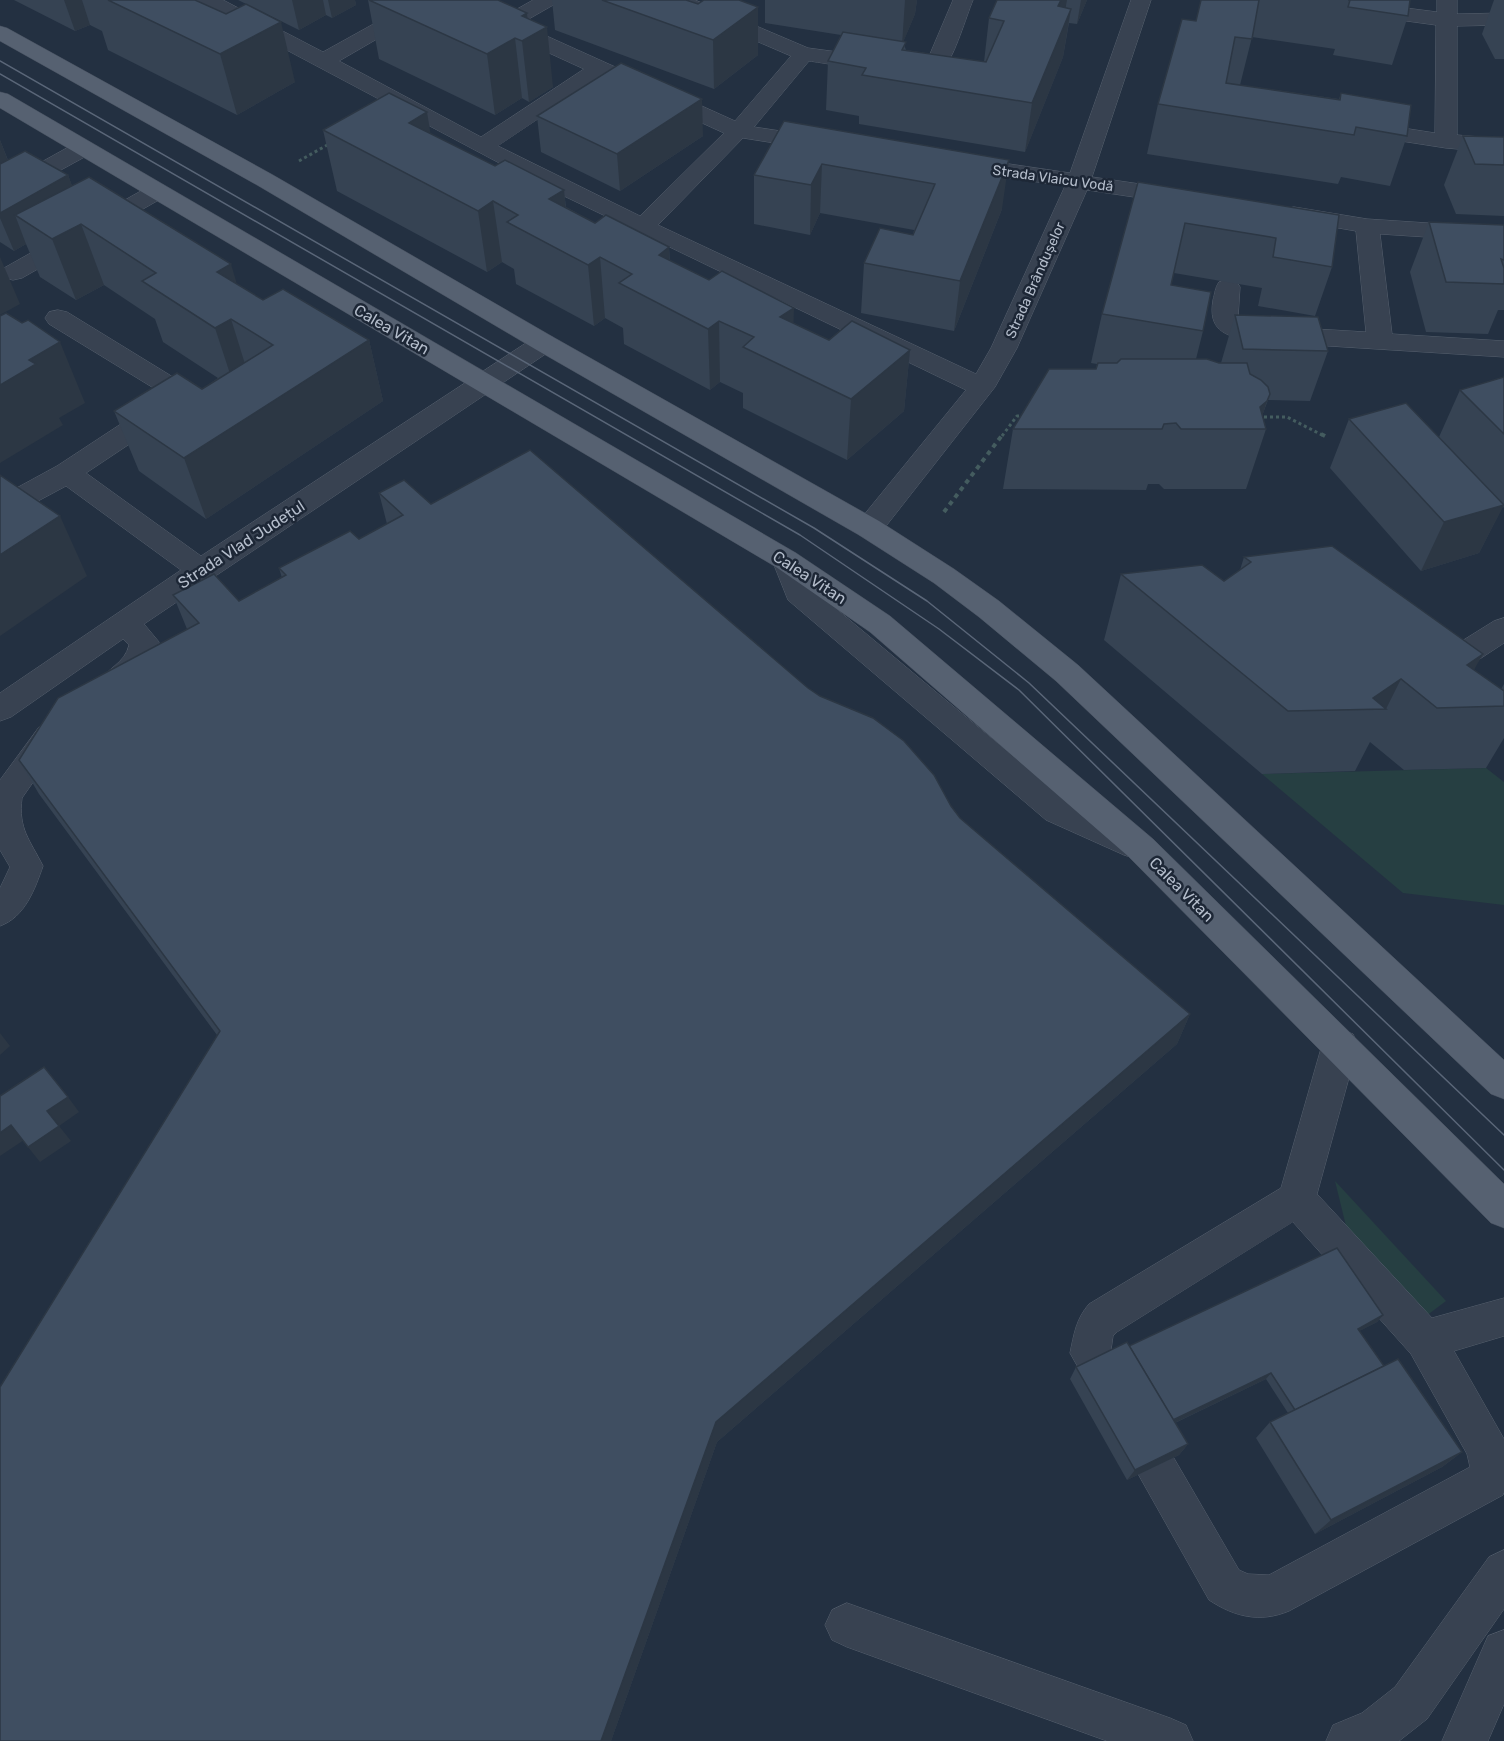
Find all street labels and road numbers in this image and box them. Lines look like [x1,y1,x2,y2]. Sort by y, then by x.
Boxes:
street label: Strada Vlaicu Vodă [992,162,1114,195]
street label: Strada Brândușelor [1002,219,1069,341]
street label: Calea Vitan [351,300,433,359]
street label: Strada Vlad Județul [174,496,308,593]
street label: Calea Vitan [769,547,850,608]
street label: Calea Vitan [1145,853,1218,926]

